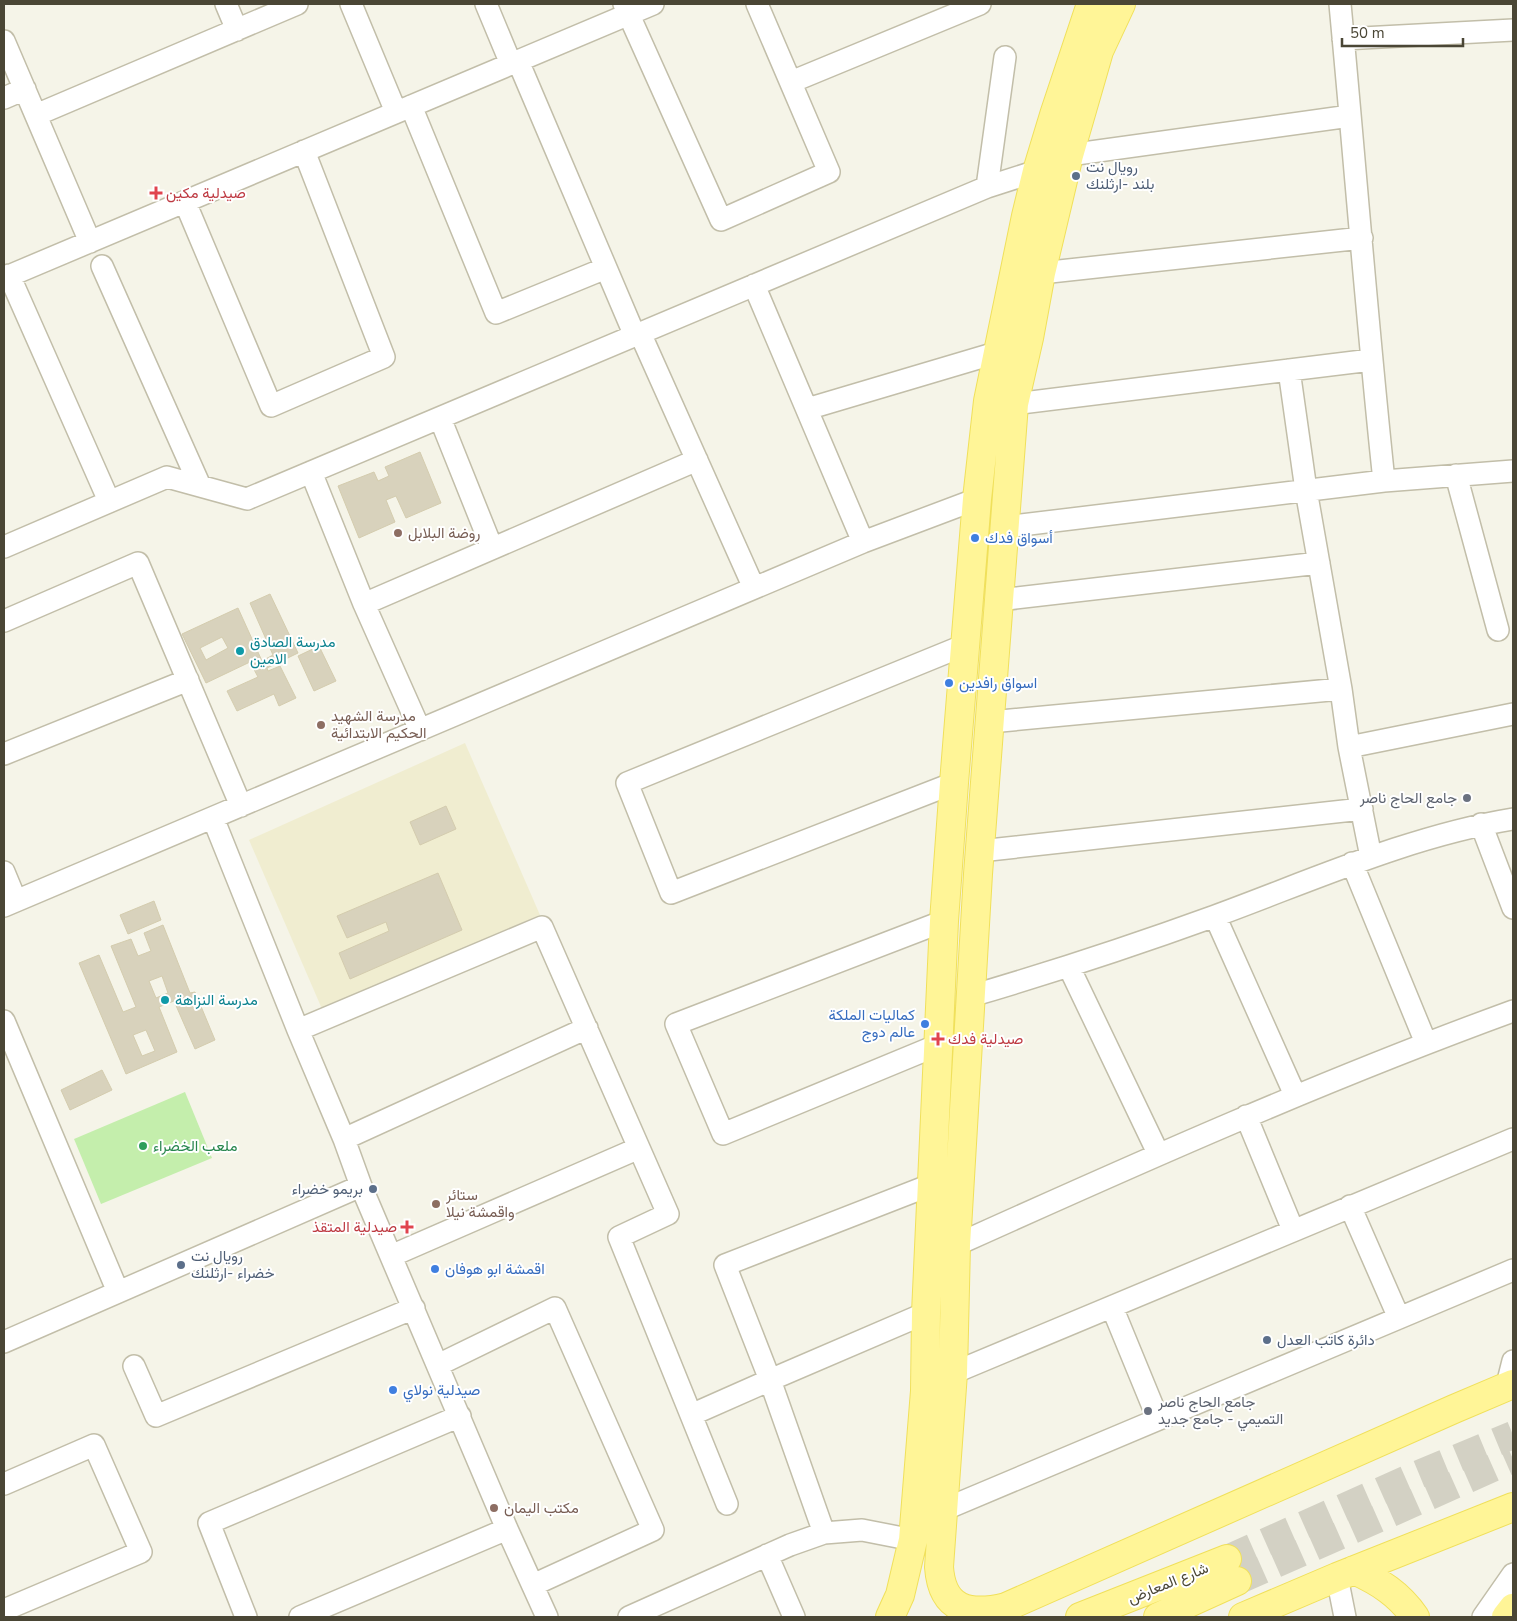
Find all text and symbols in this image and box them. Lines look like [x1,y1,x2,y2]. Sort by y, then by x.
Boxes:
scale bar [1342,15,1463,47]
text: 50 m [1350,23,1385,43]
place label: رويال نت بلند -ارثلنك [1086,157,1154,194]
marker: رويال نت بلند -ارثلنك [1070,170,1082,182]
place label: صيدلية مكين [166,183,246,203]
marker: صيدلية مكين [150,187,162,199]
place label: روضة البلابل [408,523,480,543]
marker: روضة البلابل [392,527,404,539]
place label: أسواق فدك [985,528,1053,548]
marker: أسواق فدك [969,532,981,544]
place label: مدرسة الصادق الامين [250,632,336,669]
marker: مدرسة الصادق الامين [234,645,246,657]
place label: اسواق رافدين [959,673,1037,693]
marker: اسواق رافدين [943,677,955,689]
place label: مدرسة الشهيد الحكيم الابتدائية [331,706,427,743]
marker: مدرسة الشهيد الحكيم الابتدائية [315,719,327,731]
place label: جامع الحاج ناصر [1359,788,1457,809]
marker: جامع الحاج ناصر [1461,792,1473,804]
place label: مدرسة النزاهة [175,990,258,1010]
marker: مدرسة النزاهة [159,994,171,1006]
place label: كماليات الملكة عالم دوج [829,1005,915,1043]
marker: كماليات الملكة عالم دوج [919,1018,931,1030]
place label: صيدلية فدك [948,1029,1023,1049]
marker: صيدلية فدك [932,1033,944,1045]
place label: ملعب الخضراء [153,1136,237,1156]
marker: ملعب الخضراء [137,1140,149,1152]
place label: بريمو خضراء [292,1179,363,1199]
marker: بريمو خضراء [367,1183,379,1195]
place label: ستائر واقمشة نيلا [445,1185,515,1222]
marker: ستائر واقمشة نيلا [430,1198,442,1210]
place label: صيدلية المتقذ [312,1217,397,1237]
marker: صيدلية المتقذ [401,1221,413,1233]
place label: رويال نت خضراء -ارثلنك [191,1246,275,1283]
marker: رويال نت خضراء -ارثلنك [175,1259,187,1271]
place label: اقمشة ابو هوفان [445,1259,545,1279]
marker: اقمشة ابو هوفان [429,1263,441,1275]
place label: دائرة كاتب العدل [1277,1330,1375,1350]
marker: دائرة كاتب العدل [1261,1334,1273,1346]
place label: صيدلية نولاي [403,1380,480,1403]
marker: صيدلية نولاي [387,1384,399,1396]
place label: جامع الحاج ناصر التميمي - جامع جديد [1157,1392,1283,1432]
marker: جامع الحاج ناصر التميمي - جامع جديد [1142,1405,1154,1417]
place label: مكتب اليمان [504,1498,579,1518]
marker: مكتب اليمان [488,1502,500,1514]
street label: شارع المعارض [1125,1558,1212,1609]

